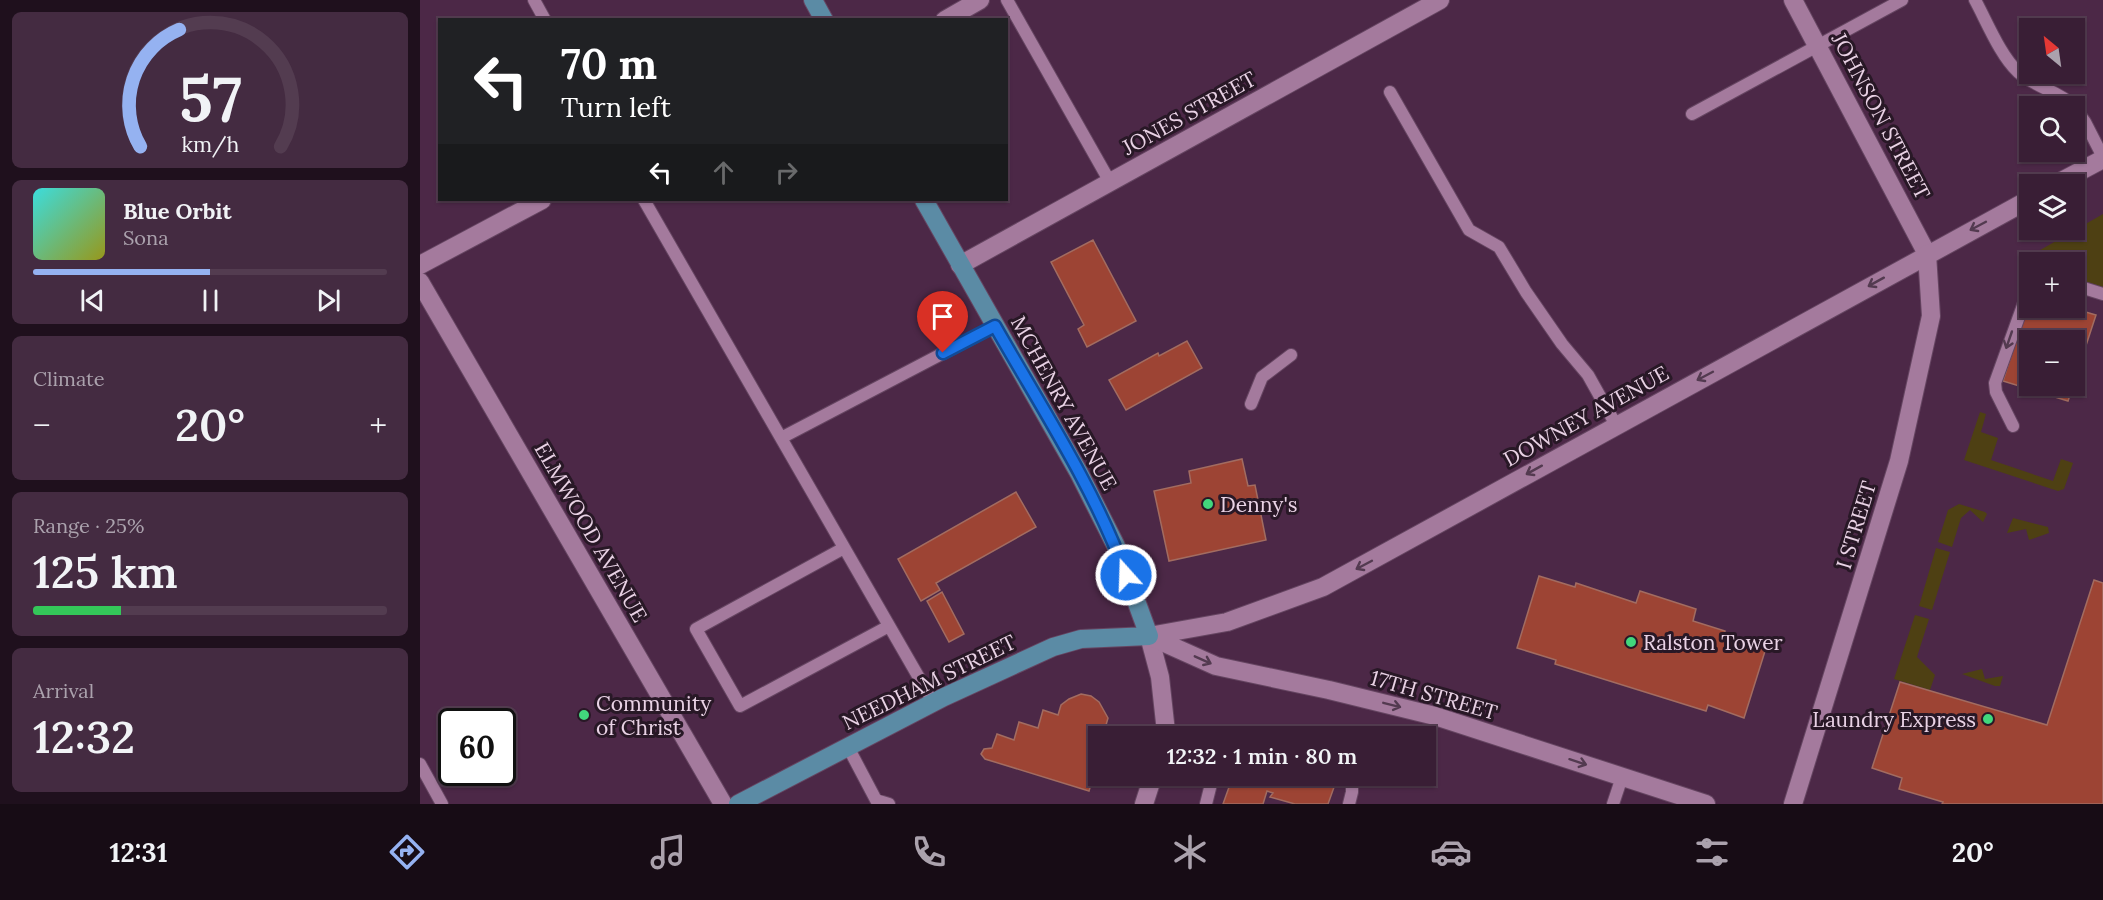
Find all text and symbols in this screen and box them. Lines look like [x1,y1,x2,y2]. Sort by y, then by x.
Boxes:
north arrow [2019,18,2085,84]
map controls [2019,18,2085,396]
street label: JOHNSON STREET [1825,27,1936,204]
text: 70 m [561,37,657,91]
icon: left [462,42,540,120]
text: 57 [179,58,241,138]
street label: JONES STREET [1117,65,1261,161]
text: Turn left [561,90,671,124]
button: search [2019,96,2085,162]
text: km/h [181,130,239,158]
icon: left [644,156,677,189]
icon: ahead [707,156,740,189]
icon: right [770,156,803,189]
button: layers [2019,174,2085,240]
text: Blue Orbit [123,197,231,225]
one-way arrow [1970,221,1988,232]
text: Sona [123,225,169,250]
button: + [2019,252,2085,318]
one-way arrow [1868,276,1885,288]
icon: previous [76,284,109,317]
icon: pause [194,284,227,317]
icon: next [312,284,345,317]
pin [917,291,968,353]
icon: arrive [926,300,959,333]
street label: MCHENRY AVENUE [1005,311,1123,495]
one-way arrow [2003,330,2014,349]
button: − [2019,330,2085,396]
street label: DOWNEY AVENUE [1499,359,1673,473]
text: Climate [33,366,105,391]
one-way arrow [1697,371,1715,382]
text: 20° [175,396,245,453]
text: − [33,404,51,446]
text: + [369,404,387,446]
street label: ELMWOOD AVENUE [528,437,654,627]
one-way arrow [1526,465,1544,476]
street label: I STREET [1830,478,1882,572]
place label: Denny's [1220,491,1298,518]
marker: Denny's [1201,497,1215,511]
text: Range · 25% [33,513,144,538]
text: 125 km [33,543,178,600]
position arrow [1094,543,1158,607]
one-way arrow [1356,559,1373,571]
street label: NEEDHAM STREET [838,628,1020,736]
place label: Ralston Tower [1643,629,1783,656]
marker: Ralston Tower [1624,635,1638,649]
one-way arrow [1193,655,1211,666]
street label: 17TH STREET [1367,664,1501,726]
text: Arrival [33,678,94,703]
place label: Community of Christ [596,690,711,741]
one-way arrow [1382,700,1401,712]
place label: Laundry Express [1812,706,1976,733]
text: 12:32 [33,708,135,765]
speed limit sign: 60 [438,708,516,786]
marker: Community of Christ [577,708,591,722]
marker: Laundry Express [1981,712,1995,726]
text: 12:32 · 1 min · 80 m [1167,742,1357,770]
one-way arrow [1568,758,1587,769]
icon: directions [386,831,428,873]
icon: music [647,831,689,873]
icon: phone [908,831,950,873]
icon: climate [1169,831,1211,873]
icon: car [1430,831,1472,873]
icon: filters [1691,831,1733,873]
text: 12:31 [109,835,168,869]
text: 20° [1952,835,1994,869]

